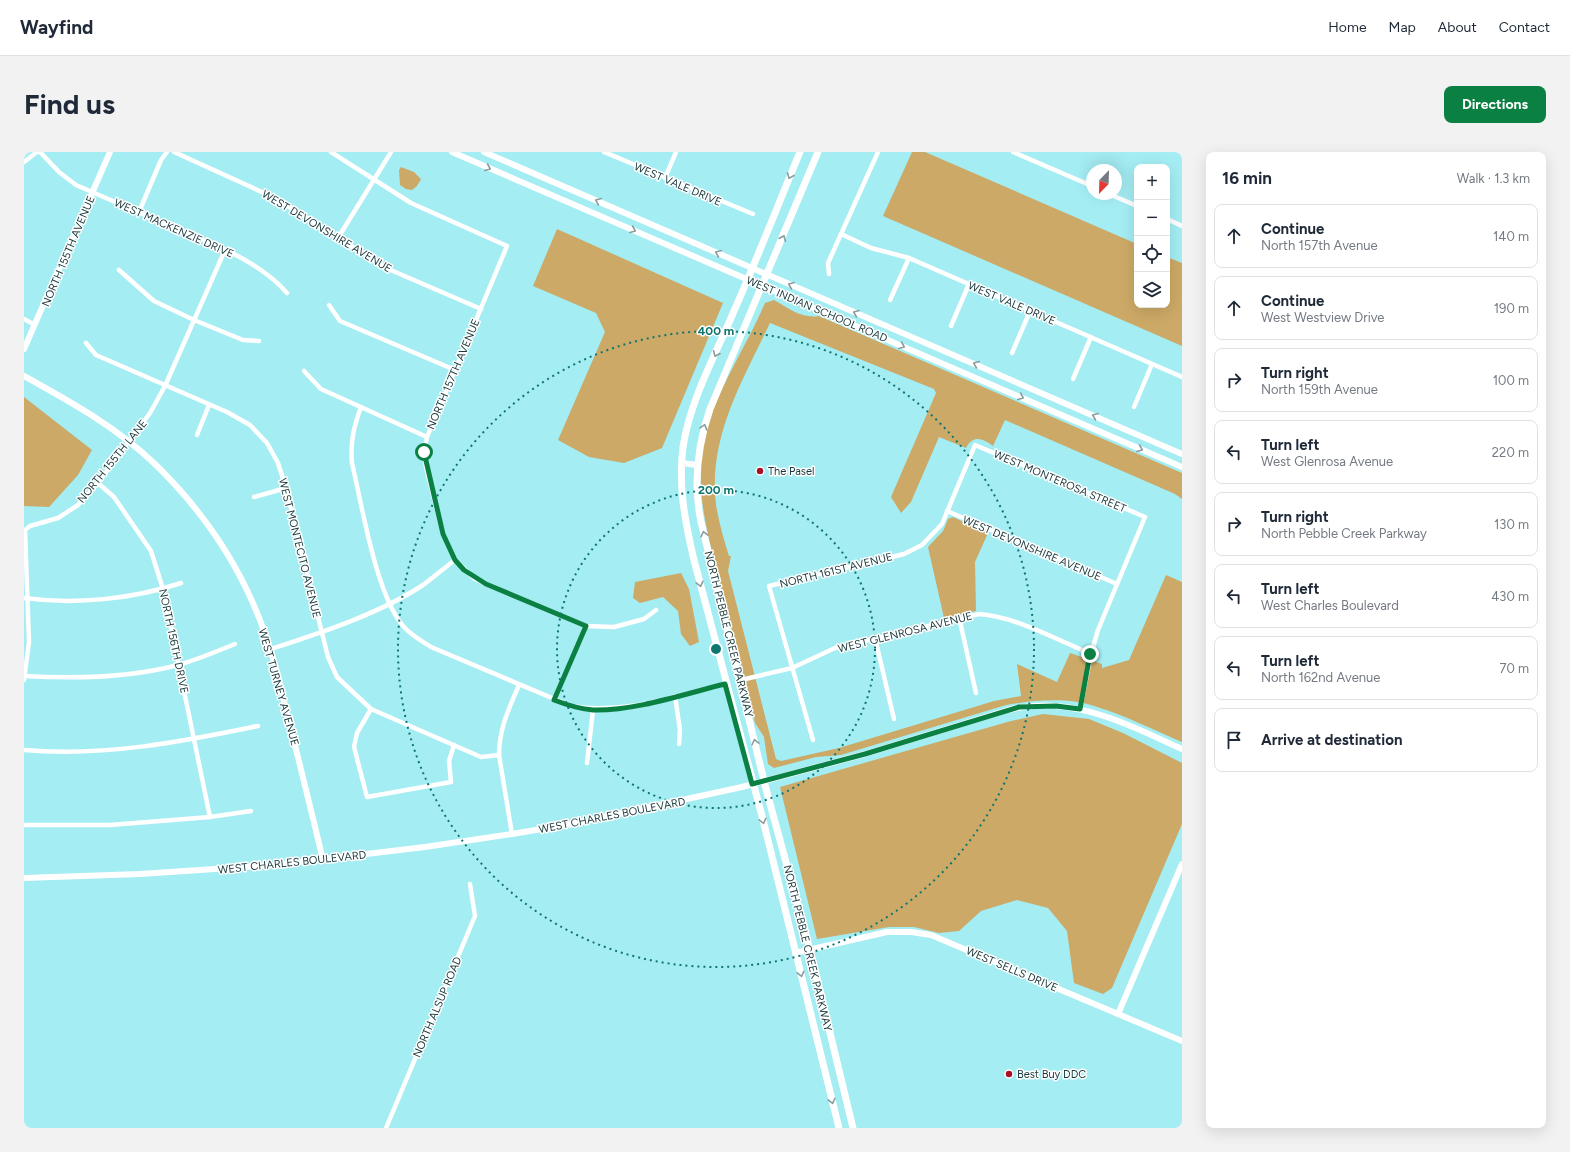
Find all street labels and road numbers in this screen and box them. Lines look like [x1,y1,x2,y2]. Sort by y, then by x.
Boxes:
street label: WEST VALE DRIVE [632,160,723,209]
street label: WEST DEVONSHIRE AVENUE [259,187,394,275]
street label: NORTH 155TH AVENUE [39,194,98,309]
street label: WEST MACKENZIE DRIVE [112,196,236,261]
street label: WEST INDIAN SCHOOL ROAD [744,274,890,345]
street label: WEST VALE DRIVE [966,279,1057,328]
street label: NORTH 157TH AVENUE [424,317,483,431]
street label: NORTH 155TH LANE [75,417,150,506]
street label: WEST MONTEROSA STREET [992,448,1128,515]
street label: WEST MONTECITO AVENUE [276,477,323,619]
street label: WEST DEVONSHIRE AVENUE [961,513,1103,584]
street label: NORTH PEBBLE CREEK PARKWAY [702,550,756,719]
street label: NORTH 161ST AVENUE [778,550,894,591]
street label: NORTH 156TH DRIVE [156,588,191,695]
street label: WEST GLENROSA AVENUE [837,609,974,655]
street label: WEST TURNEY AVENUE [256,627,302,747]
street label: WEST CHARLES BOULEVARD [538,795,687,836]
street label: WEST CHARLES BOULEVARD [217,848,367,877]
street label: NORTH PEBBLE CREEK PARKWAY [781,864,835,1033]
street label: WEST SELLS DRIVE [964,944,1060,995]
street label: NORTH ALSUP ROAD [410,954,465,1060]

